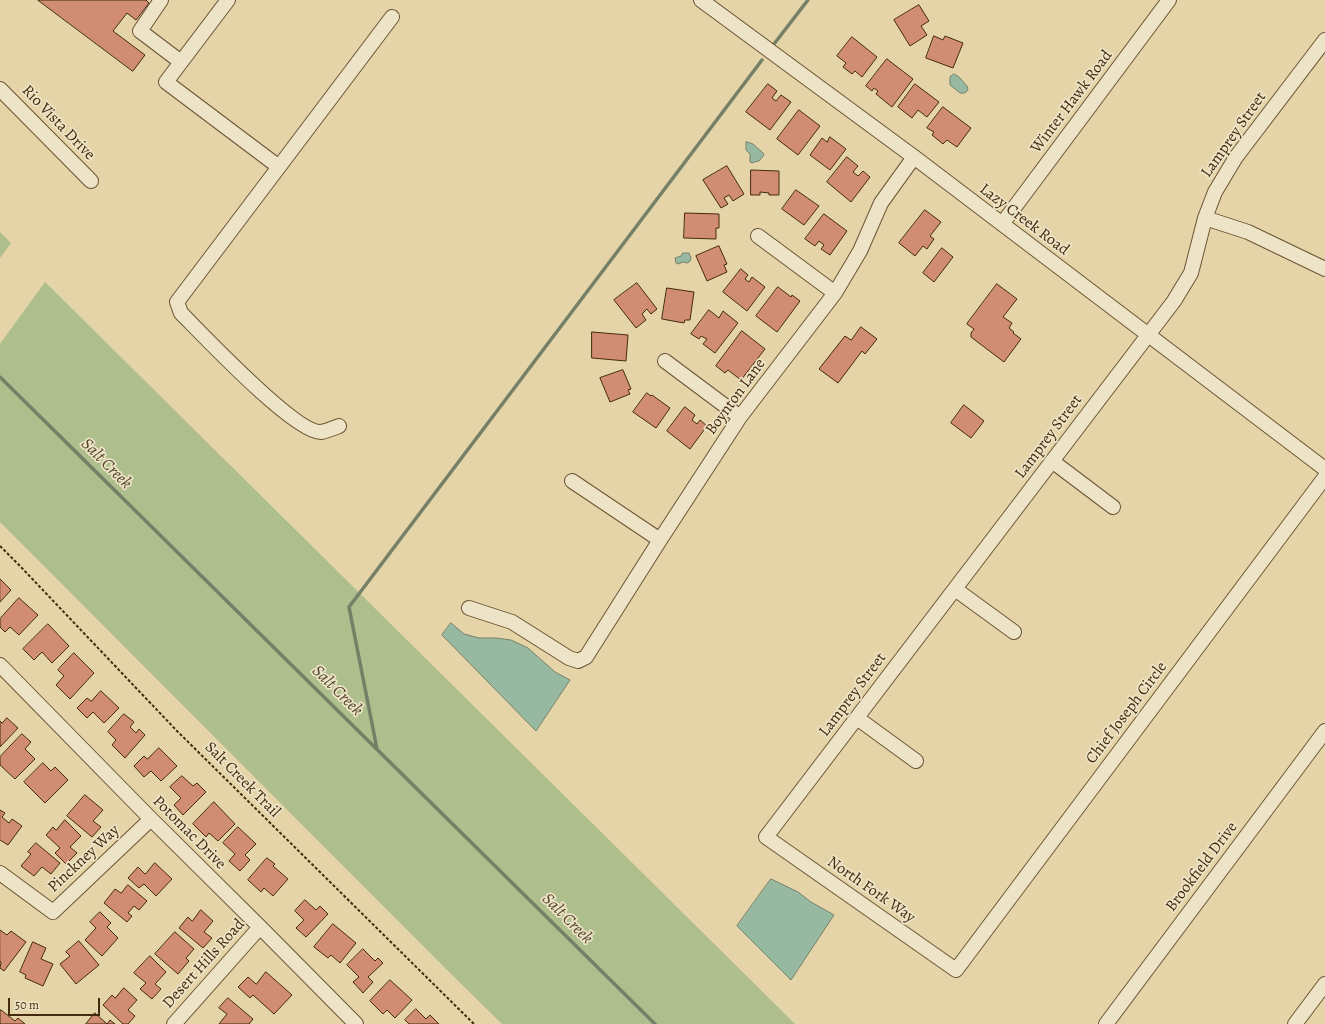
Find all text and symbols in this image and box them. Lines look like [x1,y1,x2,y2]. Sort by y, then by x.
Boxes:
street label: Winter Hawk Road [1027,47,1117,157]
street label: Rio Vista Drive [17,81,99,165]
street label: Lamprey Street [1197,88,1271,182]
street label: Lazy Creek Road [975,180,1073,260]
street label: Boynton Lane [702,355,770,439]
street label: Lamprey Street [1011,391,1087,483]
water label: Salt Creek [76,434,136,494]
street label: Lamprey Street [815,649,891,741]
street label: Chief Joseph Circle [1082,658,1172,768]
water label: Salt Creek [307,661,367,721]
street label: Salt Creek Trail [200,738,284,822]
street label: Potomac Drive [148,792,230,874]
street label: Brookfield Drive [1162,818,1242,916]
street label: Pinckney Way [44,821,124,897]
street label: North Fork Way [823,853,919,927]
water label: Salt Creek [537,889,597,949]
street label: Desert Hills Road [159,915,249,1013]
scale bar [10,990,102,1016]
text: 50 m [15,997,39,1013]

